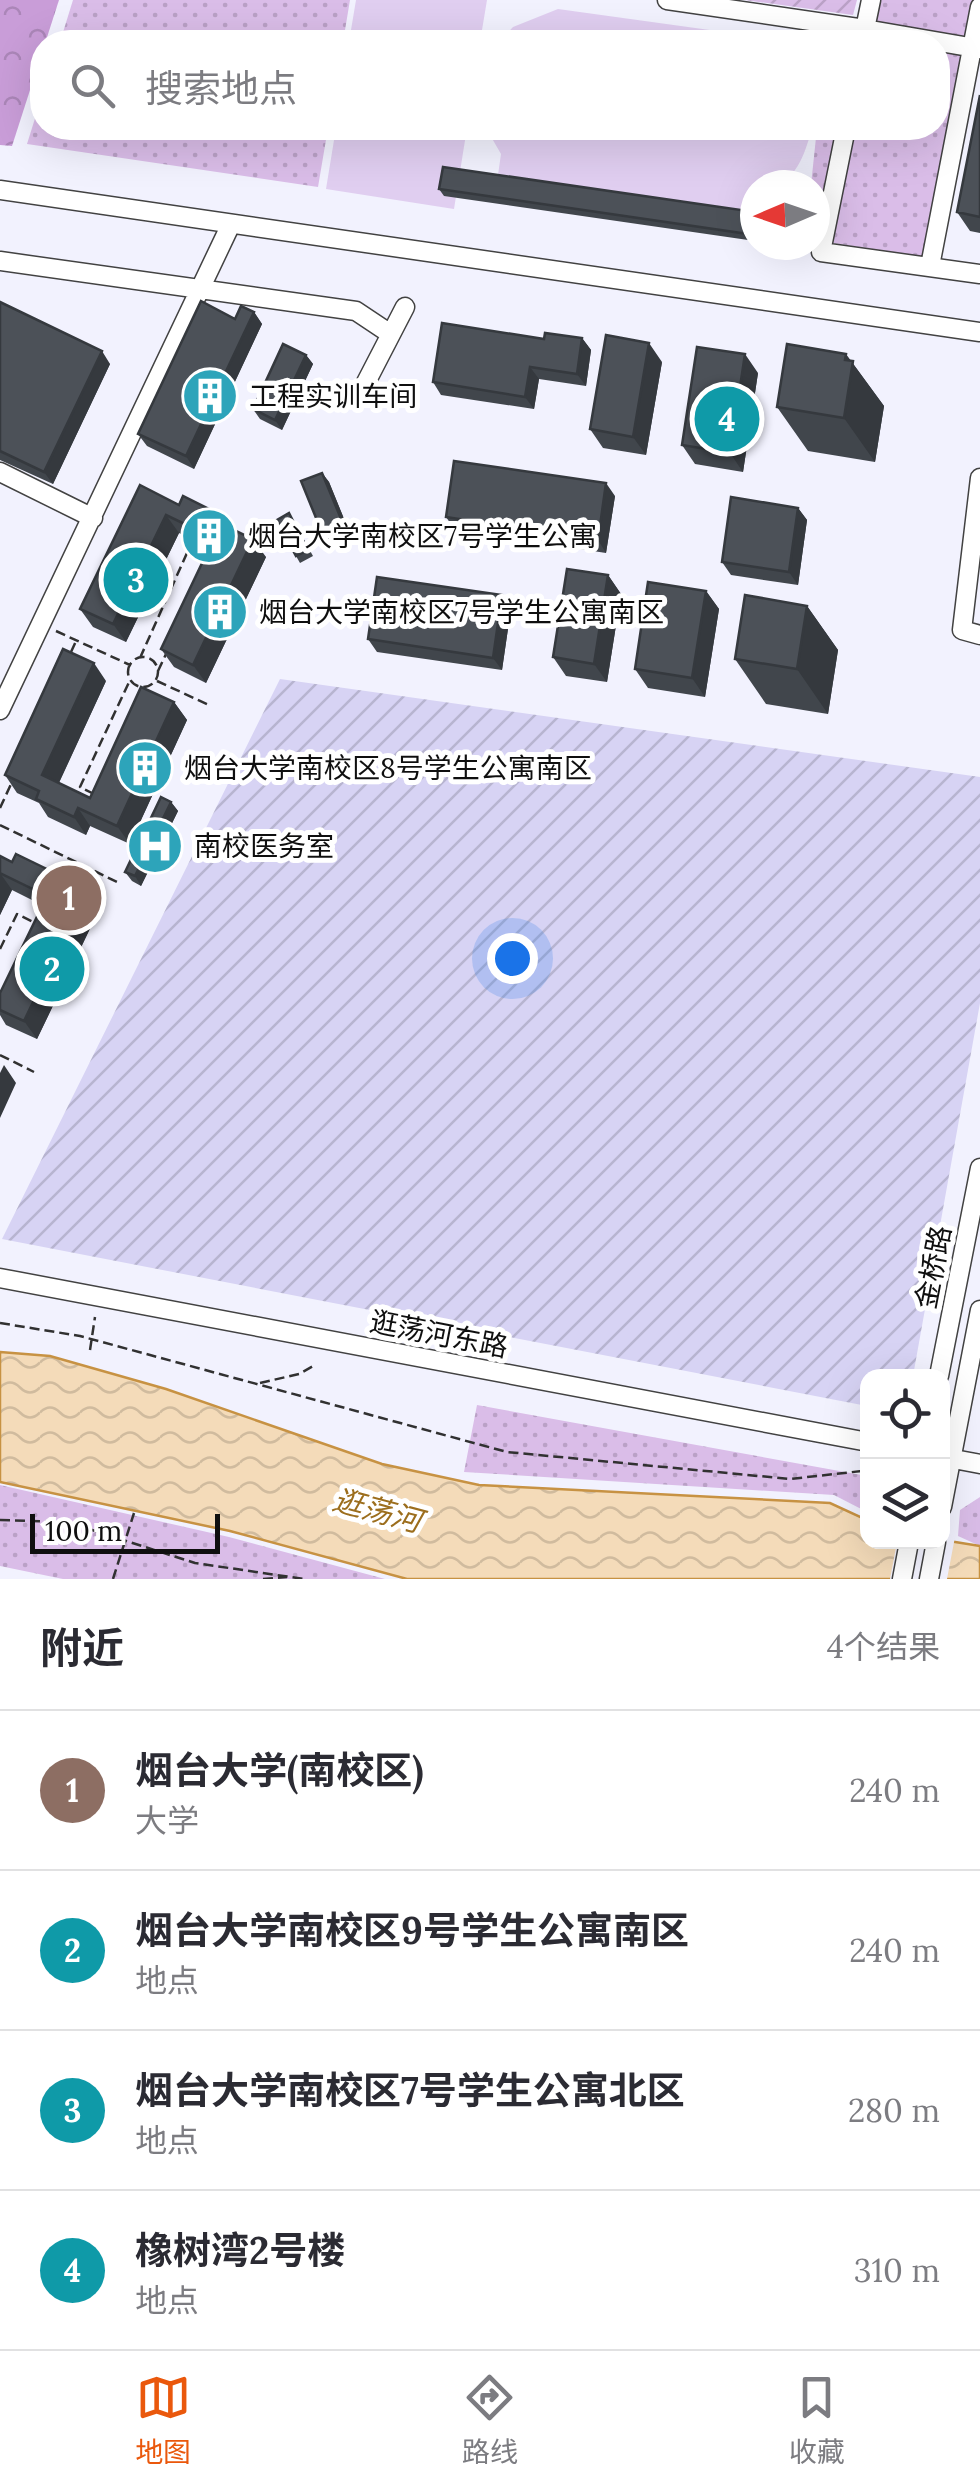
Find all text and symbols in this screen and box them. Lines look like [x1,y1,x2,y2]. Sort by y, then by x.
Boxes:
search box [30,30,950,140]
icon: search [65,58,120,113]
text: 搜索地点 [145,64,297,112]
north arrow [740,170,830,260]
building icon: 工程实训车间 [180,366,240,426]
place label: 工程实训车间 [249,378,417,414]
pin: 4 [694,382,760,456]
building icon: 烟台大学南校区7号学生公寓 [179,506,239,566]
place label: 烟台大学南校区7号学生公寓 [248,518,597,554]
pin: 3 [104,542,168,618]
building icon: 烟台大学南校区7号学生公寓南区 [190,582,250,642]
place label: 烟台大学南校区7号学生公寓南区 [259,594,664,630]
building icon: 烟台大学南校区8号学生公寓南区 [115,738,175,798]
place label: 烟台大学南校区8号学生公寓南区 [184,750,592,786]
hospital icon: 南校医务室 [125,816,185,876]
place label: 南校医务室 [194,828,334,864]
pin: 1 [36,860,102,936]
pin: 2 [20,932,84,1006]
your location [487,933,538,984]
street label: 金桥路 [907,1222,959,1312]
street label: 逛荡河东路 [367,1303,511,1365]
map controls [860,1369,950,1549]
button: locate [860,1369,950,1459]
button: layers [860,1459,950,1549]
water label: 逛荡河 [329,1480,430,1541]
scale bar [30,1509,220,1554]
text: 100 m [45,1513,122,1549]
text: 附近 [40,1621,124,1675]
text: 4个结果 [827,1626,940,1667]
text: 烟台大学(南校区) [135,1746,424,1794]
text: 1 [66,1770,79,1811]
text: 240 m [849,1770,940,1811]
text: 大学 [135,1800,199,1841]
text: 烟台大学南校区9号学生公寓南区 [135,1906,689,1954]
text: 2 [64,1930,81,1971]
text: 240 m [849,1930,940,1971]
text: 地点 [135,1960,199,2001]
text: 烟台大学南校区7号学生公寓北区 [135,2066,685,2114]
text: 3 [64,2090,81,2131]
text: 280 m [848,2090,940,2131]
text: 地点 [135,2120,199,2161]
text: 橡树湾2号楼 [135,2226,345,2274]
text: 4 [64,2250,81,2291]
text: 310 m [854,2250,940,2291]
text: 地点 [135,2280,199,2321]
tab: 地图 [135,2370,191,2470]
tab: 路线 [462,2370,518,2470]
tab: 收藏 [789,2370,845,2470]

